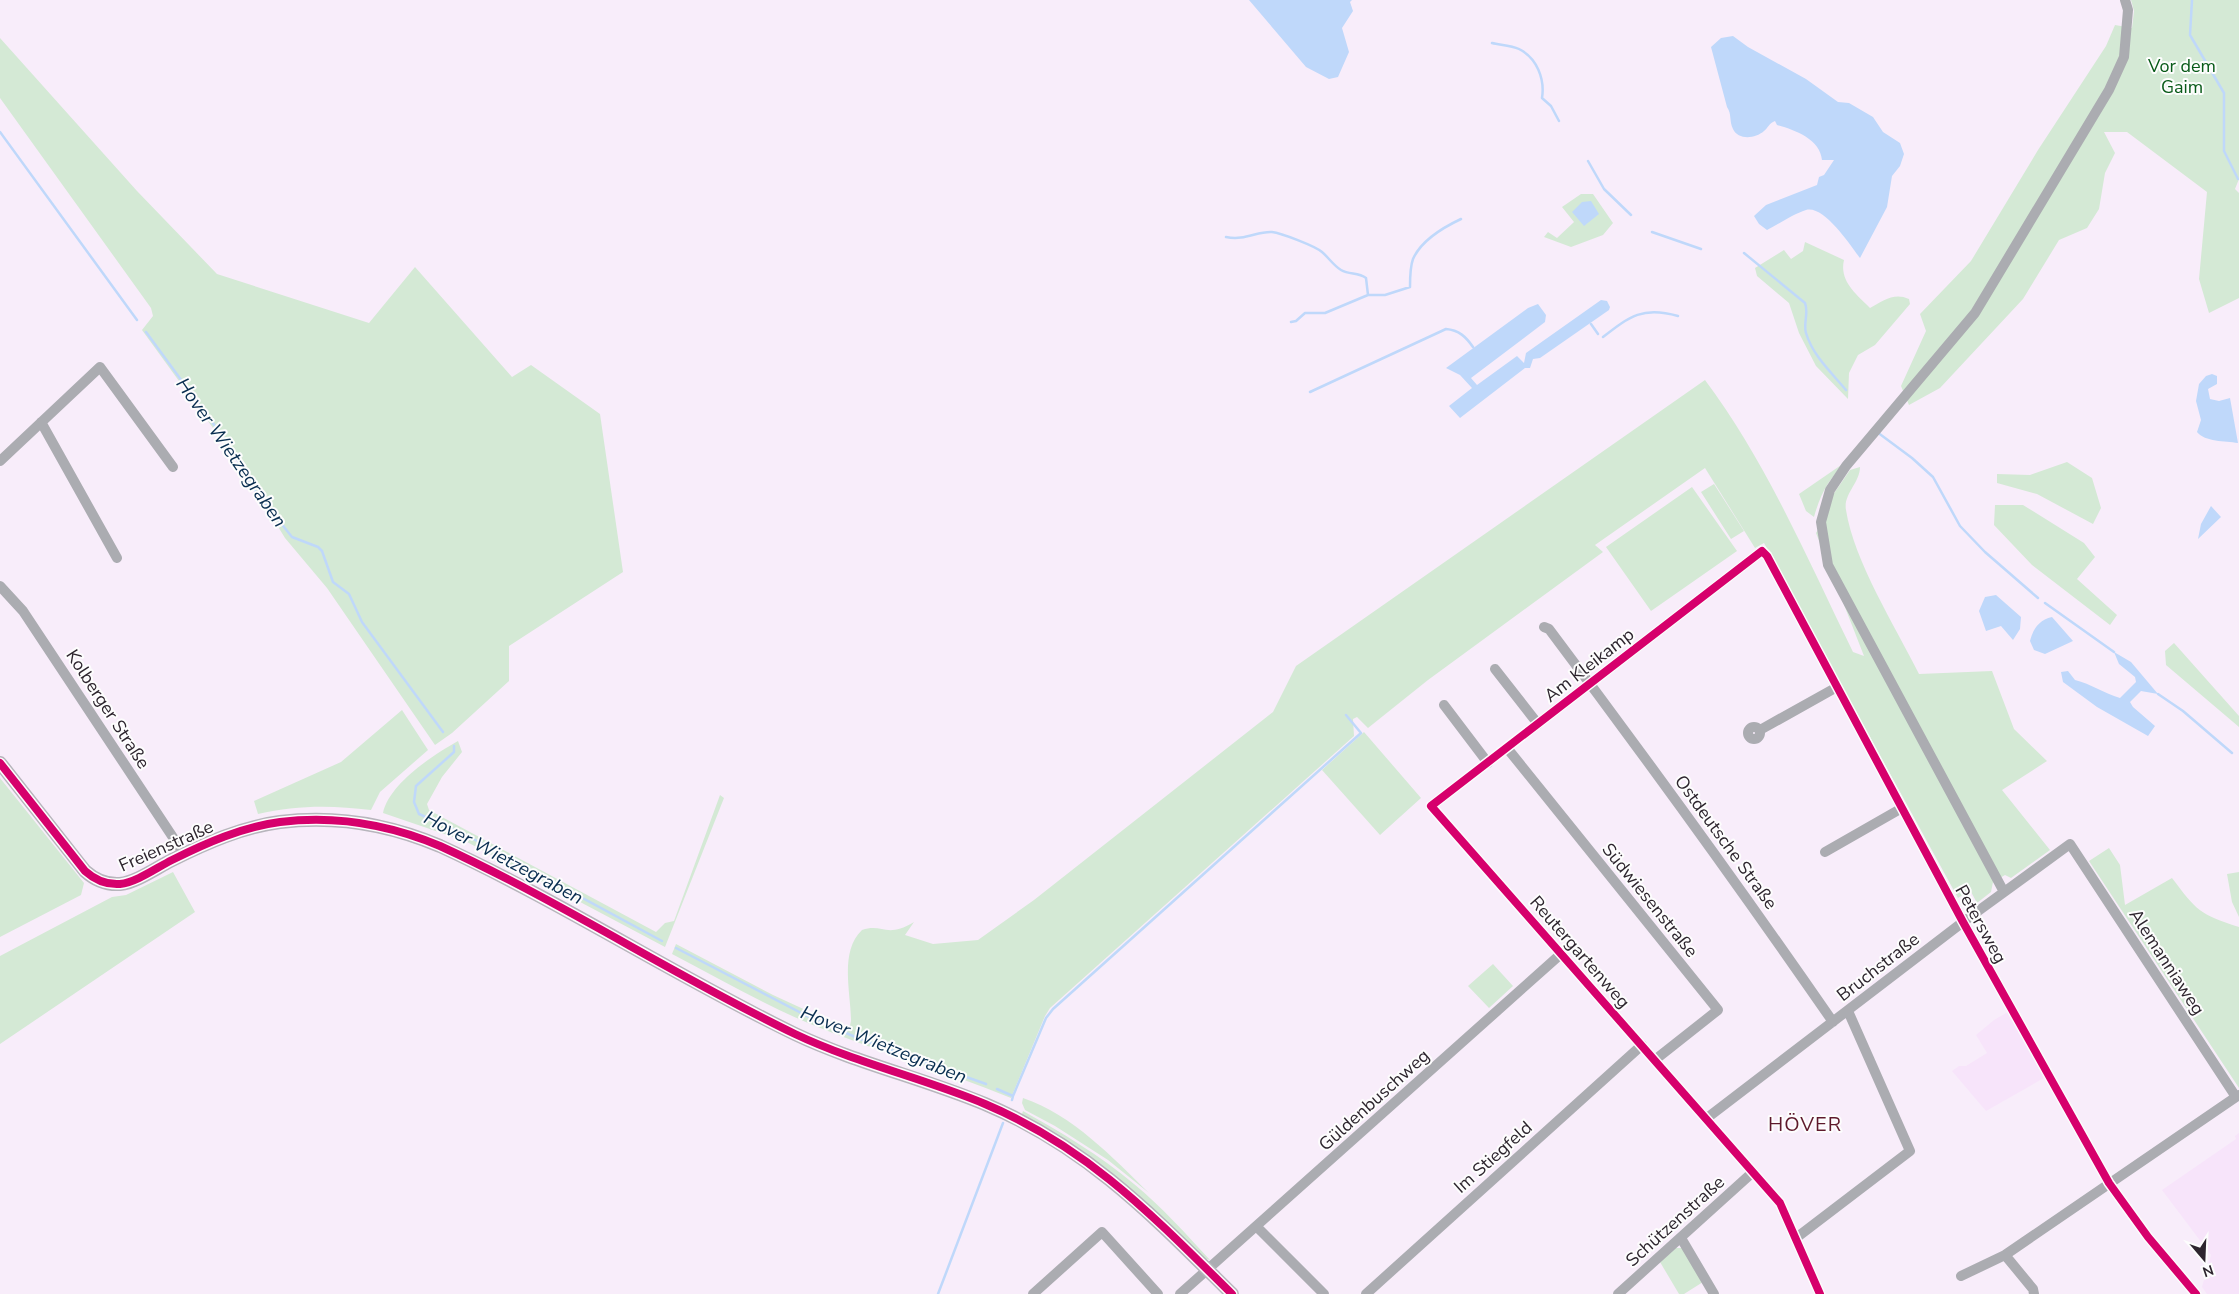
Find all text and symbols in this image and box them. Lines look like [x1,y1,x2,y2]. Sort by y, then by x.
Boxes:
park label: Vor dem Gaim [2147,54,2216,99]
water label: Hover Wietzegraben [170,373,293,533]
street label: Am Kleikamp [1539,622,1639,708]
street label: Kolberger Straße [60,645,156,773]
street label: Ostdeutsche Straße [1669,770,1783,914]
water label: Hover Wietzegraben [419,805,588,911]
street label: Freienstraße [115,815,217,877]
street label: Südwiesenstraße [1596,838,1704,962]
street label: Petersweg [1950,880,2012,968]
street label: Reutergartenweg [1524,891,1636,1013]
street label: Alemanniaweg [2124,904,2210,1020]
street label: Bruchstraße [1832,927,1924,1007]
water label: Hover Wietzegraben [797,1000,971,1090]
street label: Güldenbuschweg [1313,1044,1435,1156]
district label: HÖVER [1768,1111,1842,1138]
street label: Im Stiegfeld [1449,1116,1537,1198]
street label: Schützenstraße [1620,1170,1730,1272]
north arrow [2179,1234,2229,1284]
text: N [2200,1260,2216,1282]

